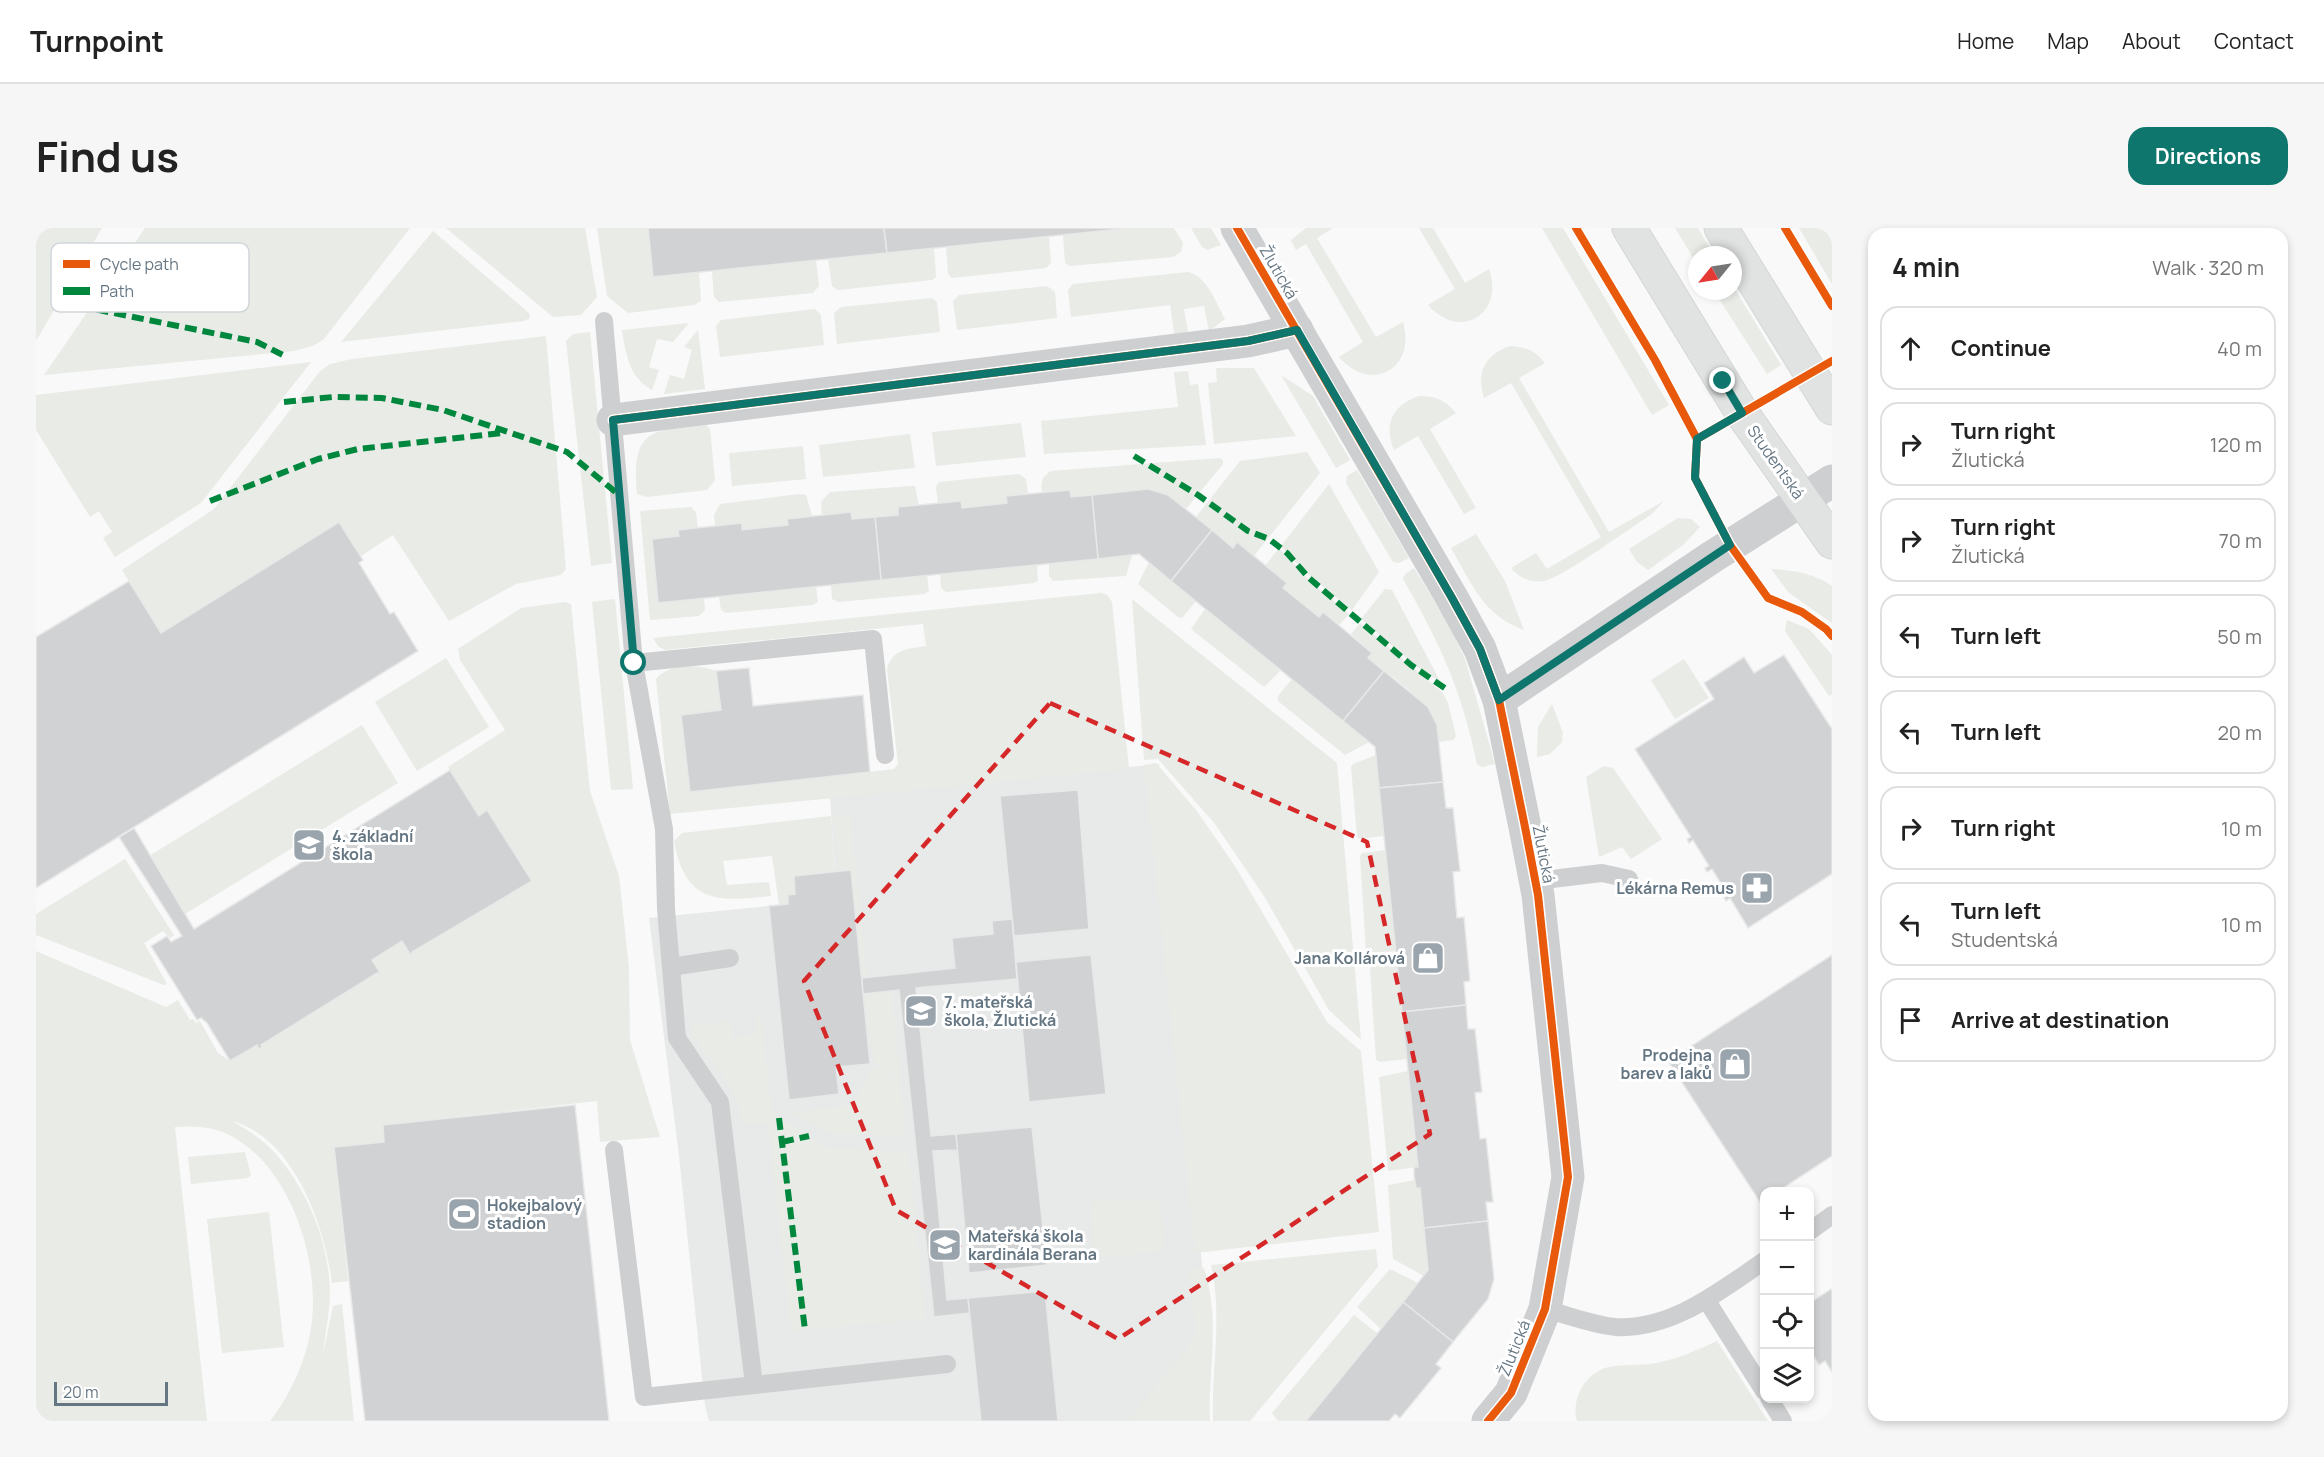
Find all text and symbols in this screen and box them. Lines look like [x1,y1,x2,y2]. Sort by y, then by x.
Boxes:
text: Turnpoint [30,22,164,60]
text: Home [1957,27,2014,55]
text: Map [2047,27,2089,55]
text: About [2122,27,2181,55]
text: Contact [2214,27,2294,55]
text: Find us [36,127,179,185]
button: Directions [2128,127,2288,185]
street label: Žlutická [1255,241,1303,303]
legend [51,243,249,312]
north arrow [1688,246,1742,300]
text: 4 min [1892,249,1960,285]
text: Cycle path [100,253,179,275]
text: Walk · 320 m [2152,254,2264,281]
text: Path [100,280,134,302]
icon: ahead [1894,332,1927,365]
text: Continue [1951,333,2051,363]
text: 40 m [2217,335,2262,362]
route end [1709,367,1735,393]
text: Turn right [1951,416,2056,446]
street label: Studentská [1742,421,1810,503]
icon: right [1894,428,1927,461]
text: 120 m [2210,431,2262,458]
text: Žlutická [1951,446,2025,473]
text: Turn right [1951,512,2056,542]
icon: right [1894,524,1927,557]
text: 70 m [2219,527,2262,554]
text: Žlutická [1951,542,2025,569]
icon: left [1894,620,1927,653]
text: Turn left [1951,621,2041,651]
text: 50 m [2217,623,2262,650]
route start [620,649,646,675]
icon: left [1894,716,1927,749]
text: Turn left [1951,717,2041,747]
text: 20 m [2217,719,2262,746]
icon: right [1894,812,1927,845]
text: Turn right [1951,813,2056,843]
text: 10 m [2221,815,2262,842]
street label: Žlutická [1528,823,1560,885]
place label: 4. základní škola [332,825,414,865]
school or university icon: 4. základní škola [291,827,327,863]
pharmacy icon: Lékárna Remus [1739,870,1775,906]
place label: Lékárna Remus [1616,877,1734,899]
text: Turn left [1951,896,2041,926]
icon: left [1894,908,1927,941]
text: 10 m [2221,911,2262,938]
text: Studentská [1951,926,2058,953]
shop icon: Jana Kollárová [1410,940,1446,976]
place label: Jana Kollárová [1294,947,1405,969]
place label: 7. mateřská škola, Žlutická [944,991,1056,1031]
school or university icon: 7. mateřská škola, Žlutická [903,993,939,1029]
icon: arrive [1894,1004,1927,1037]
text: Arrive at destination [1951,1005,2169,1035]
place label: Prodejna barev a laků [1621,1044,1712,1084]
shop icon: Prodejna barev a laků [1717,1046,1753,1082]
map controls [1760,1187,1814,1403]
button: + [1760,1187,1814,1241]
place label: Hokejbalový stadion [487,1194,582,1234]
sports icon: Hokejbalový stadion [446,1196,482,1232]
place label: Mateřská škola kardinála Berana [968,1225,1097,1265]
school or university icon: Mateřská škola kardinála Berana [927,1227,963,1263]
button: − [1760,1241,1814,1295]
button: locate [1760,1295,1814,1349]
street label: Žlutická [1493,1317,1535,1379]
button: layers [1760,1349,1814,1403]
scale bar [54,1379,168,1406]
text: 20 m [63,1381,99,1403]

